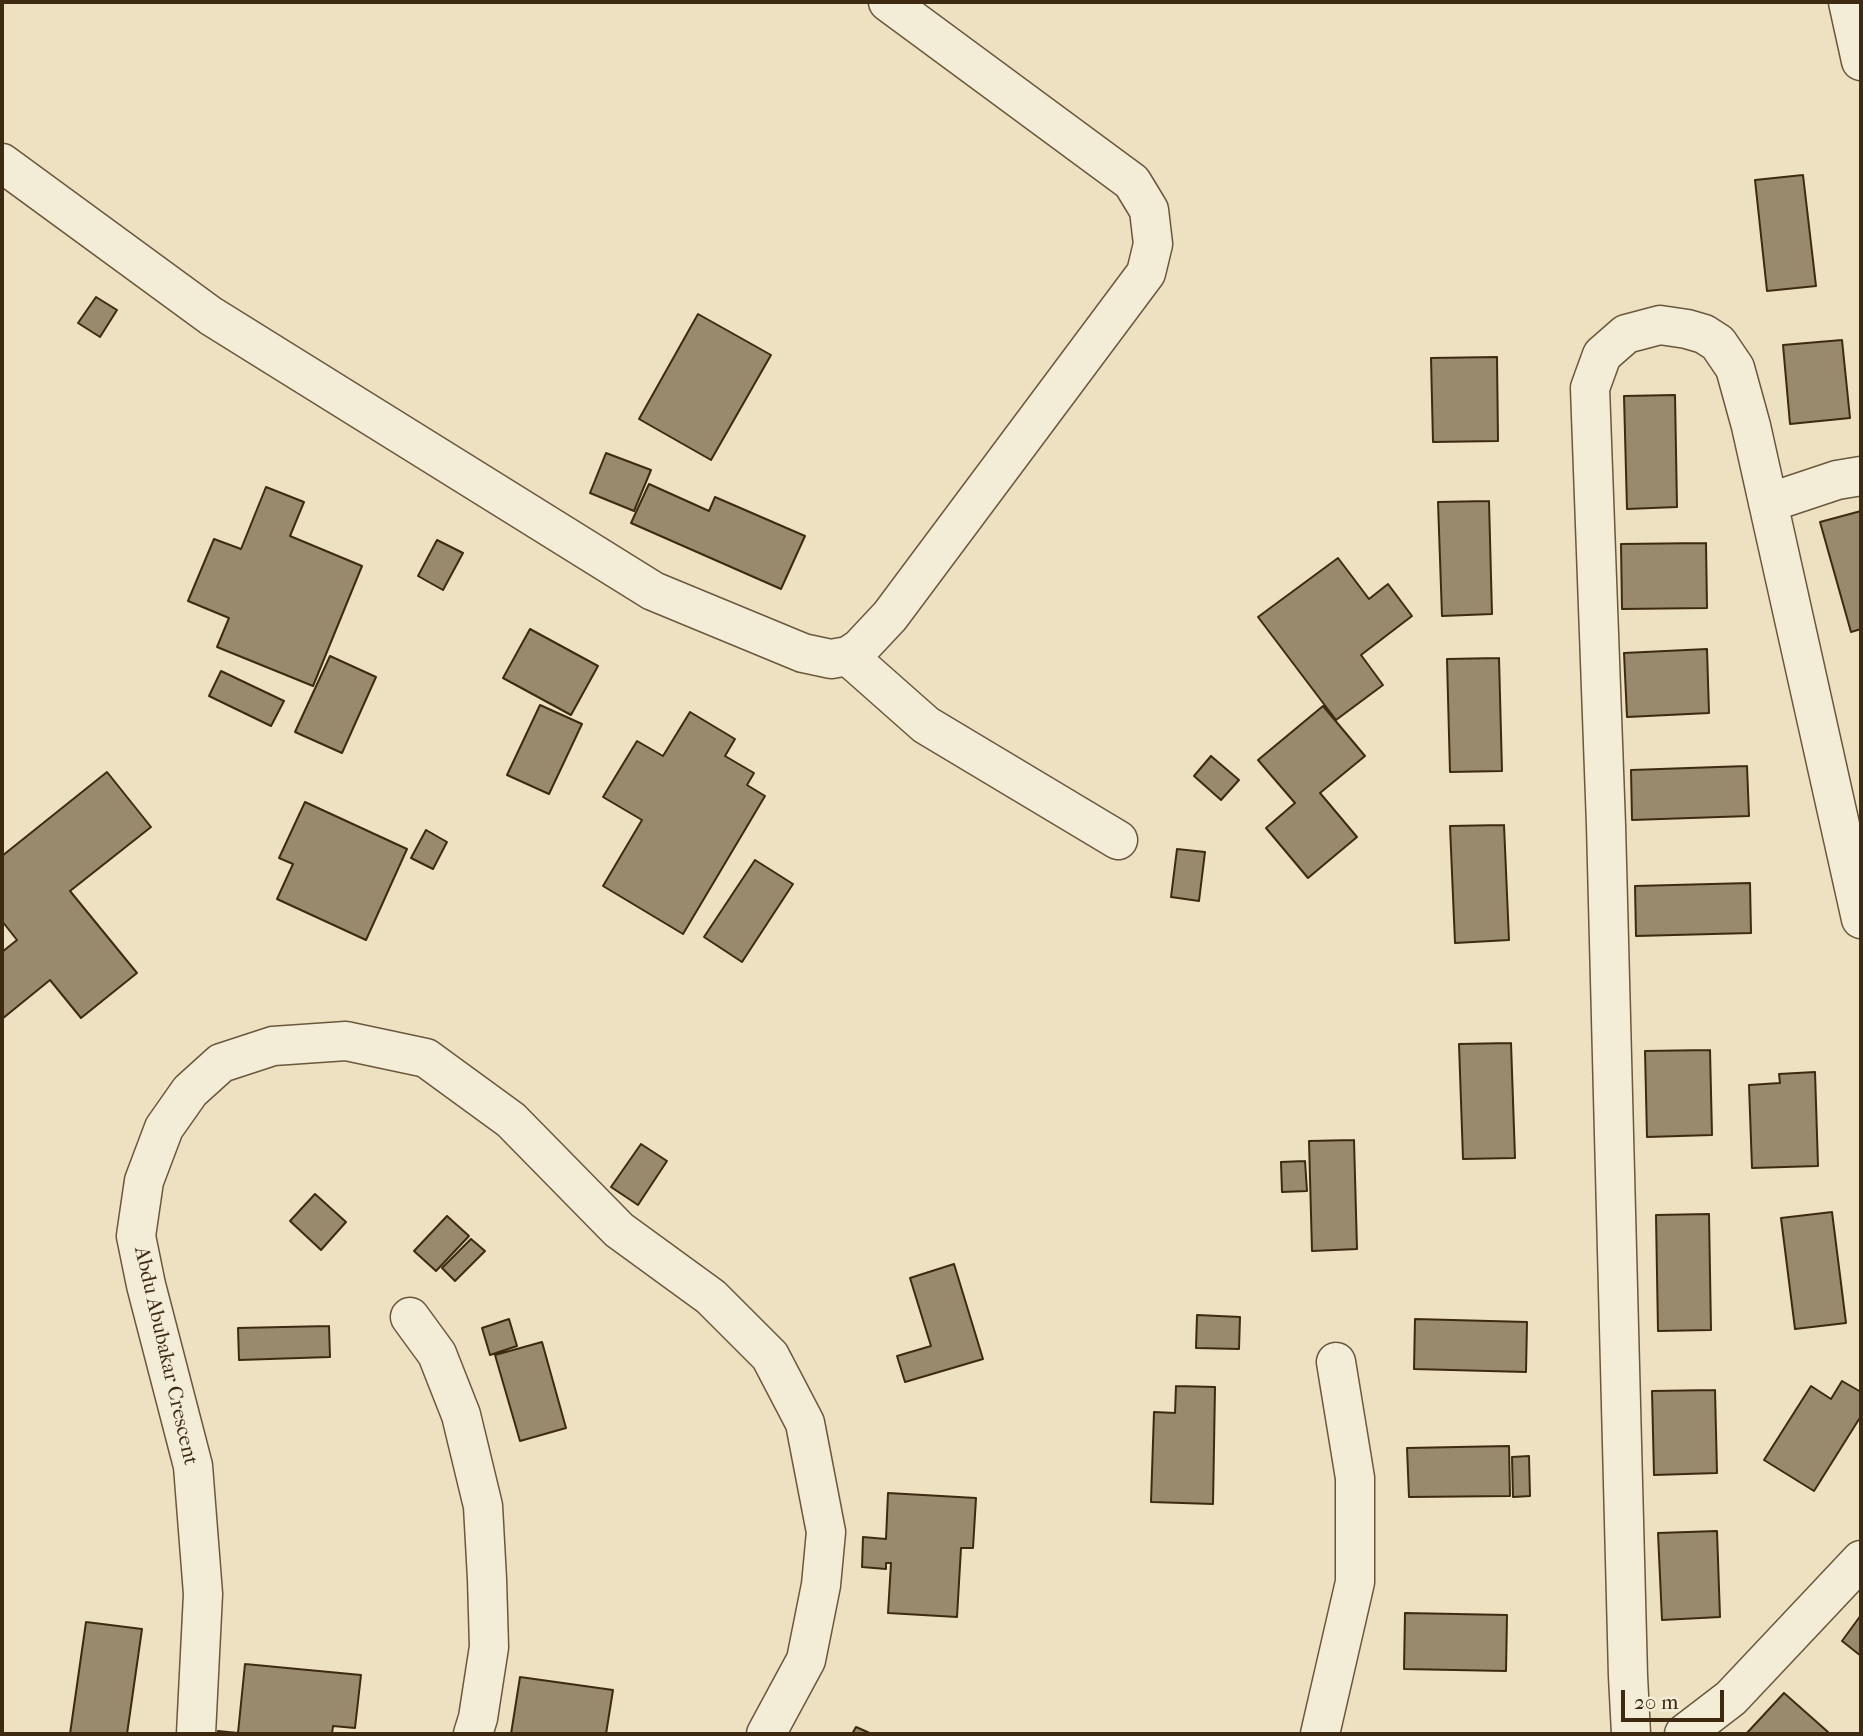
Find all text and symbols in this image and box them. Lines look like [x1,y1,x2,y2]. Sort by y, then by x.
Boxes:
street label: Abdu Abubakar Crescent [128,1244,202,1468]
scale bar [1625,1676,1728,1720]
text: 20 m [1634,1690,1678,1714]

